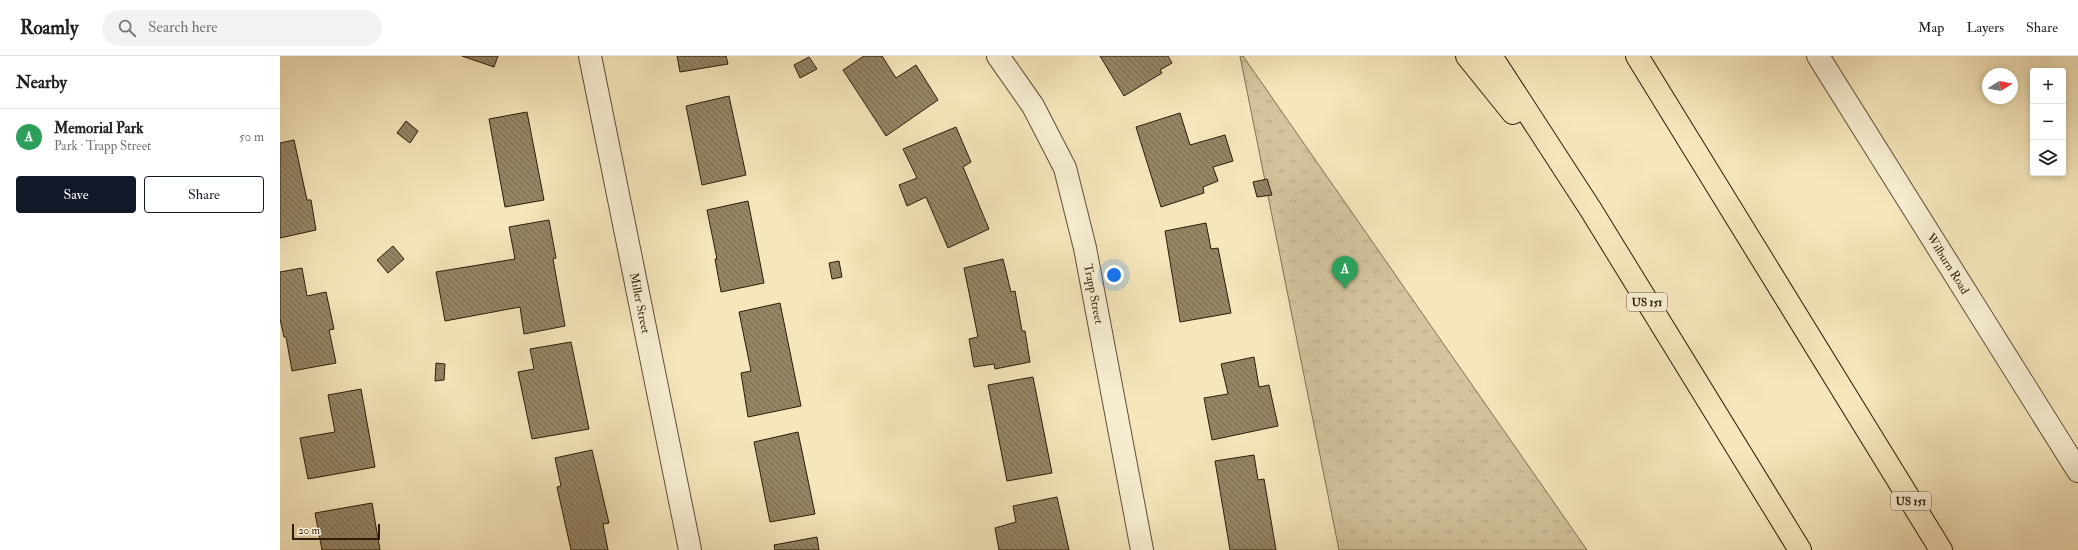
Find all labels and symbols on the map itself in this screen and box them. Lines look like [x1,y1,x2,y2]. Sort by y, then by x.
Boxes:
north arrow [1982,68,2018,104]
street label: Wilburn Road [1922,230,1972,297]
pin: A [1332,256,1358,289]
street label: Trapp Street [1080,263,1106,325]
your location [1104,265,1124,285]
street label: Miller Street [626,271,653,335]
road number: US 151 [1627,293,1667,311]
road number: US 151 [1891,492,1931,510]
scale bar [292,522,380,541]

